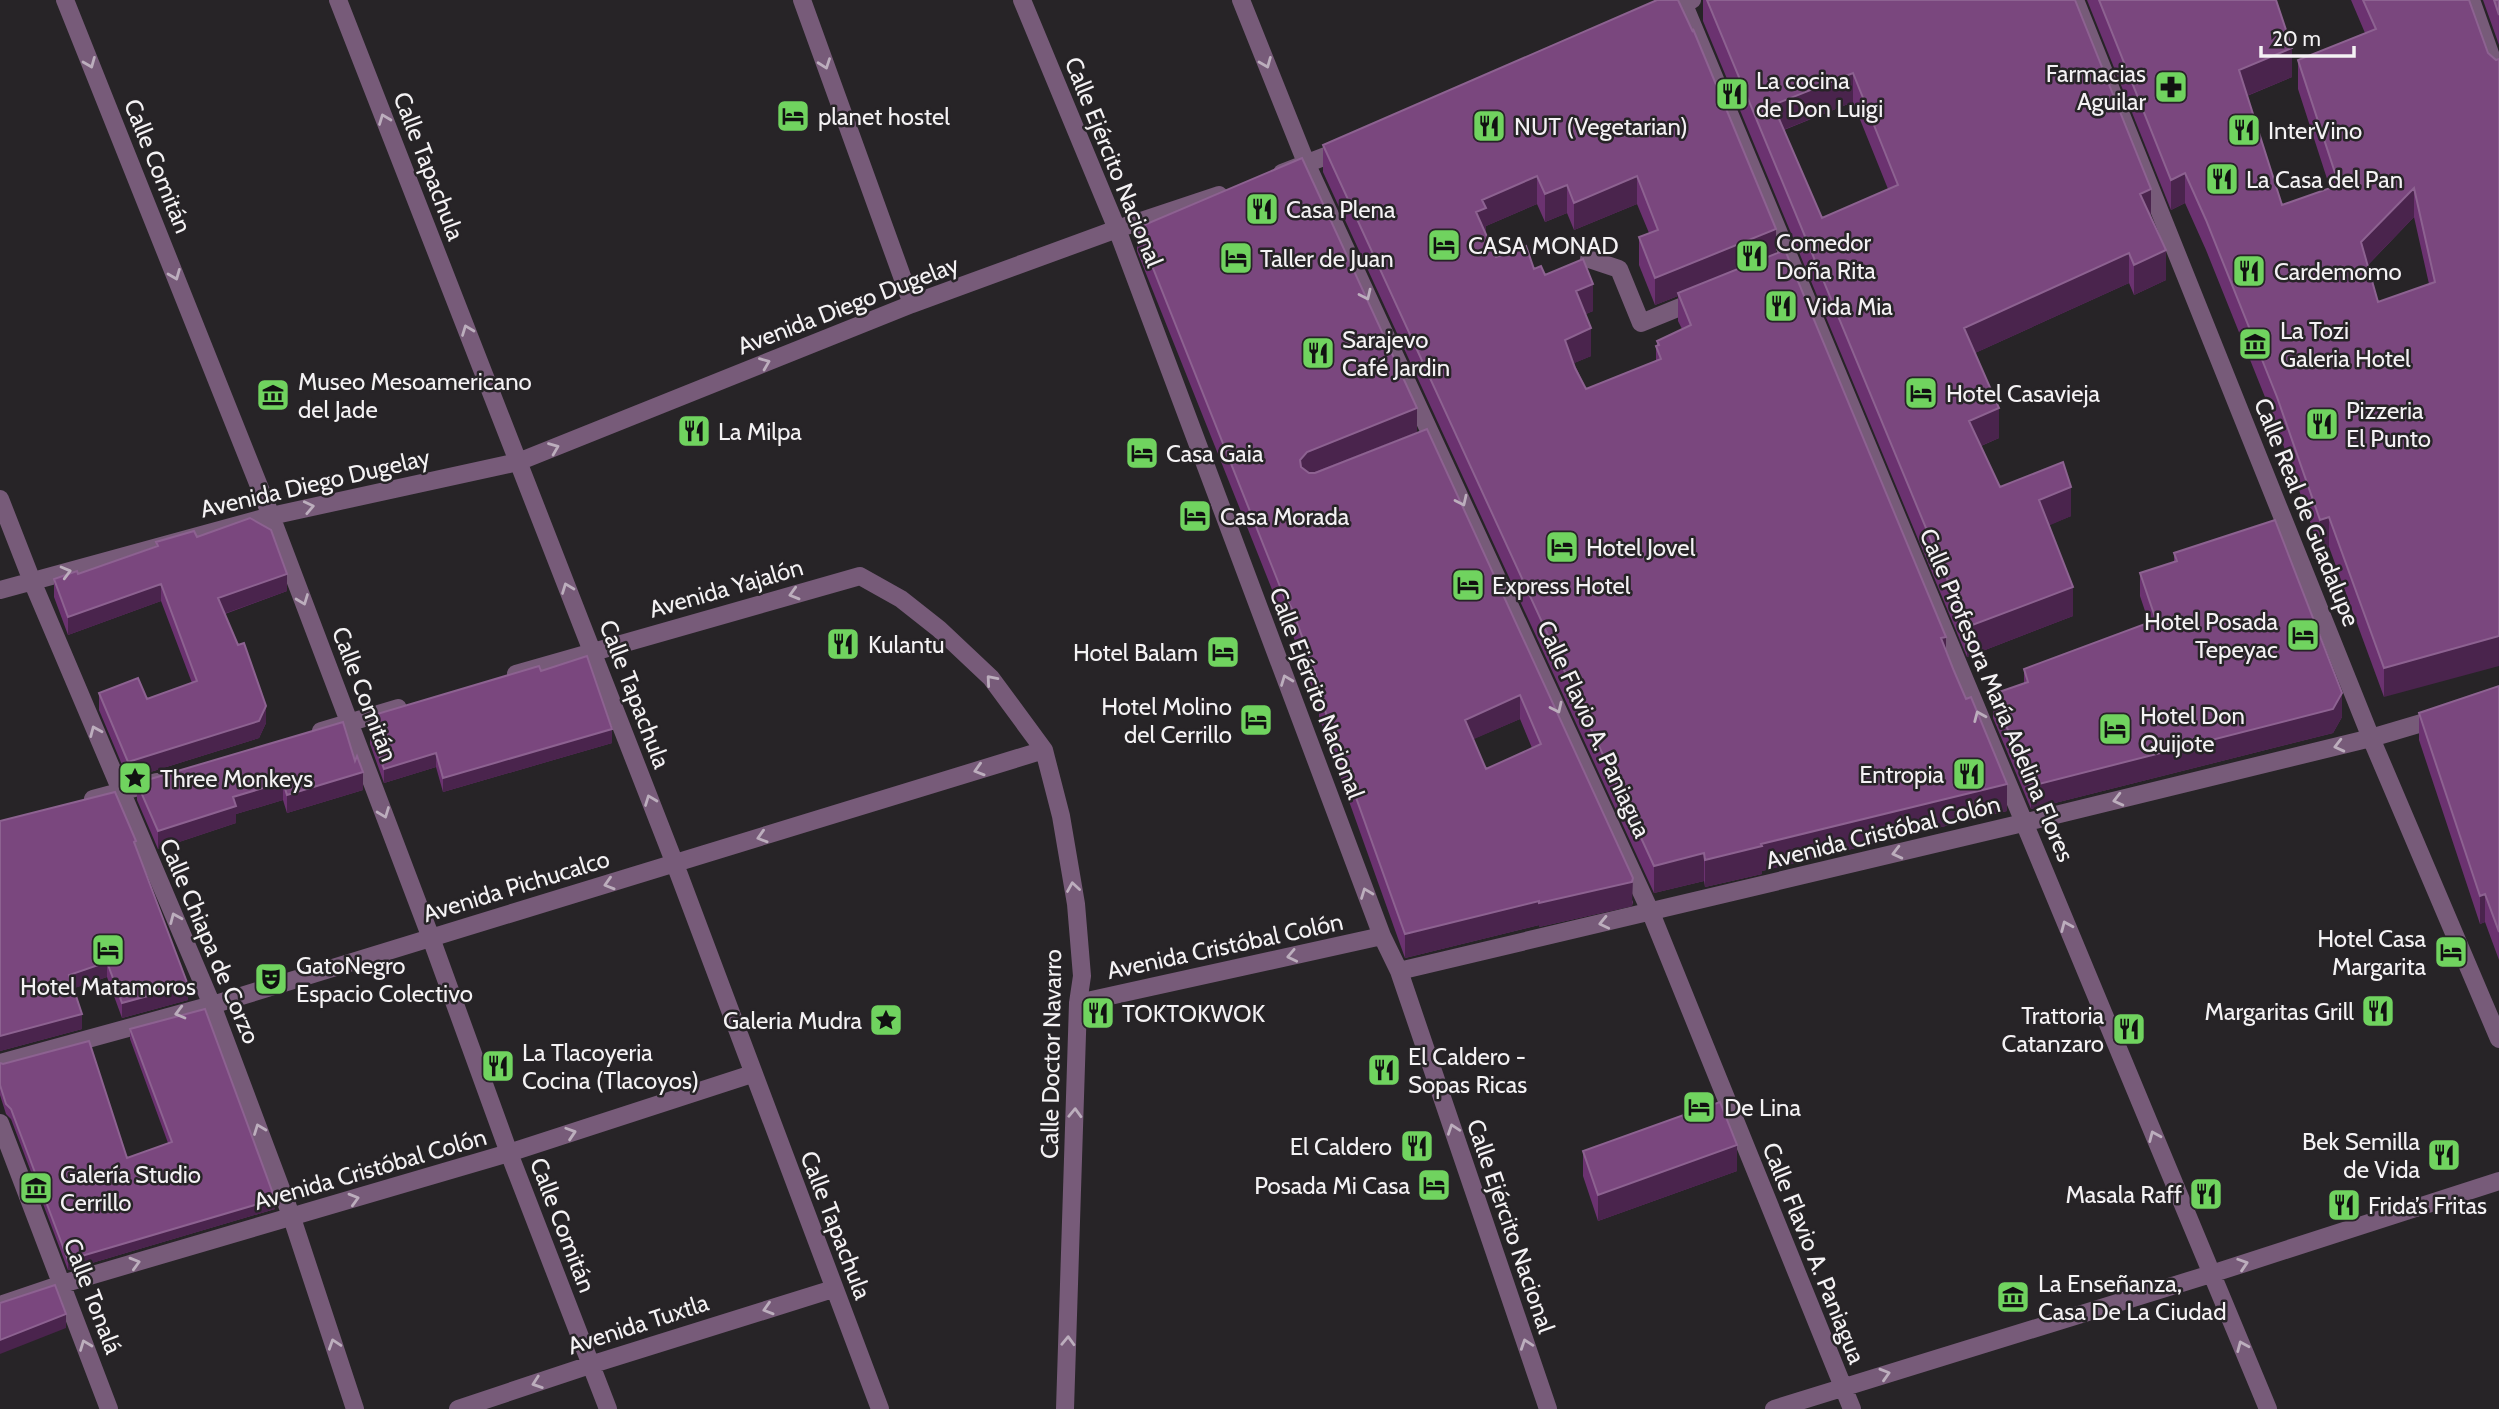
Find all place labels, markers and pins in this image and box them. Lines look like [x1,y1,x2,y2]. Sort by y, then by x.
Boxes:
place label: Farmacias Aguilar [2046,59,2146,116]
place label: La cocina de Don Luigi [1756,66,1883,123]
pharmacy icon: Farmacias Aguilar [2152,68,2190,106]
restaurant icon: La cocina de Don Luigi [1713,75,1751,113]
hotel icon: planet hostel [774,97,812,135]
place label: planet hostel [818,102,950,131]
restaurant icon: NUT (Vegetarian) [1470,107,1508,145]
restaurant icon: InterVino [2225,111,2263,149]
place label: NUT (Vegetarian) [1514,112,1688,141]
place label: InterVino [2268,116,2362,145]
restaurant icon: La Casa del Pan [2203,160,2241,198]
place label: La Casa del Pan [2246,165,2403,194]
restaurant icon: Casa Plena [1243,190,1281,228]
place label: Casa Plena [1286,195,1396,224]
hotel icon: CASA MONAD [1425,226,1463,264]
place label: Comedor Doña Rita [1776,228,1876,285]
place label: CASA MONAD [1468,231,1619,260]
restaurant icon: Comedor Doña Rita [1733,237,1771,275]
hotel icon: Taller de Juan [1217,239,1255,277]
place label: Taller de Juan [1260,244,1394,273]
restaurant icon: Cardemomo [2230,252,2268,290]
place label: Cardemomo [2274,257,2402,286]
restaurant icon: Vida Mia [1762,287,1800,325]
place label: Vida Mia [1806,292,1893,321]
place label: La Tozi Galeria Hotel [2280,316,2411,373]
place label: Sarajevo Café Jardin [1342,325,1450,382]
museum icon: La Tozi Galeria Hotel [2236,325,2274,363]
restaurant icon: Sarajevo Café Jardin [1299,334,1337,372]
place label: Museo Mesoamericano del Jade [298,367,532,424]
hotel icon: Hotel Casavieja [1902,374,1940,412]
museum icon: Museo Mesoamericano del Jade [254,376,292,414]
place label: Hotel Casavieja [1946,379,2101,408]
place label: Pizzeria El Punto [2346,396,2431,453]
restaurant icon: Pizzeria El Punto [2303,405,2341,443]
restaurant icon: La Milpa [675,412,713,450]
place label: La Milpa [718,417,802,446]
hotel icon: Casa Gaia [1123,434,1161,472]
place label: Casa Gaia [1166,439,1264,468]
hotel icon: Casa Morada [1176,497,1214,535]
place label: Casa Morada [1220,502,1350,531]
hotel icon: Hotel Jovel [1543,528,1581,566]
place label: Hotel Jovel [1586,533,1696,562]
hotel icon: Express Hotel [1449,566,1487,604]
place label: Express Hotel [1492,571,1631,600]
place label: Hotel Posada Tepeyac [2144,607,2278,664]
hotel icon: Hotel Posada Tepeyac [2284,616,2322,654]
restaurant icon: Kulantu [824,625,862,663]
place label: Kulantu [868,630,945,659]
hotel icon: Hotel Balam [1204,633,1242,671]
place label: Hotel Balam [1073,638,1198,667]
place label: Hotel Molino del Cerrillo [1101,692,1232,749]
hotel icon: Hotel Molino del Cerrillo [1237,701,1275,739]
place label: Hotel Don Quijote [2140,701,2245,758]
hotel icon: Hotel Don Quijote [2096,710,2134,748]
restaurant icon: Entropia [1950,755,1988,793]
place icon: Three Monkeys [116,759,154,797]
place label: Entropia [1859,760,1944,789]
place label: Three Monkeys [160,764,313,793]
place label: Hotel Casa Margarita [2317,924,2426,981]
hotel icon: Hotel Matamoros [89,931,127,969]
hotel icon: Hotel Casa Margarita [2432,933,2470,971]
place label: GatoNegro Espacio Colectivo [296,951,473,1008]
theatre icon: GatoNegro Espacio Colectivo [252,960,290,998]
place label: Hotel Matamoros [20,972,196,1001]
restaurant icon: Margaritas Grill [2359,992,2397,1030]
restaurant icon: TOKTOKWOK [1079,994,1117,1032]
place label: Margaritas Grill [2205,997,2354,1026]
place label: TOKTOKWOK [1122,999,1266,1028]
place icon: Galeria Mudra [867,1001,905,1039]
place label: Trattoria Catanzaro [2002,1001,2104,1058]
place label: Galeria Mudra [723,1006,862,1035]
restaurant icon: Trattoria Catanzaro [2110,1010,2148,1048]
place label: La Tlacoyeria Cocina (Tlacoyos) [522,1038,699,1095]
place label: El Caldero - Sopas Ricas [1408,1042,1527,1099]
restaurant icon: La Tlacoyeria Cocina (Tlacoyos) [479,1047,517,1085]
restaurant icon: El Caldero - Sopas Ricas [1365,1051,1403,1089]
hotel icon: De Lina [1680,1088,1718,1126]
place label: De Lina [1724,1093,1802,1122]
restaurant icon: El Caldero [1398,1127,1436,1165]
place label: Bek Semilla de Vida [2302,1127,2420,1184]
place label: El Caldero [1290,1132,1392,1161]
restaurant icon: Bek Semilla de Vida [2425,1136,2463,1174]
place label: Galería Studio Cerrillo [60,1160,201,1217]
hotel icon: Posada Mi Casa [1415,1166,1453,1204]
museum icon: Galería Studio Cerrillo [17,1169,55,1207]
place label: Posada Mi Casa [1254,1171,1410,1200]
restaurant icon: Masala Raff [2187,1175,2225,1213]
place label: Masala Raff [2065,1180,2182,1209]
restaurant icon: Frida’s Fritas [2325,1186,2363,1224]
place label: Frida’s Fritas [2368,1191,2487,1220]
place label: La Enseñanza, Casa De La Ciudad [2038,1269,2226,1326]
museum icon: La Enseñanza, Casa De La Ciudad [1994,1278,2032,1316]

